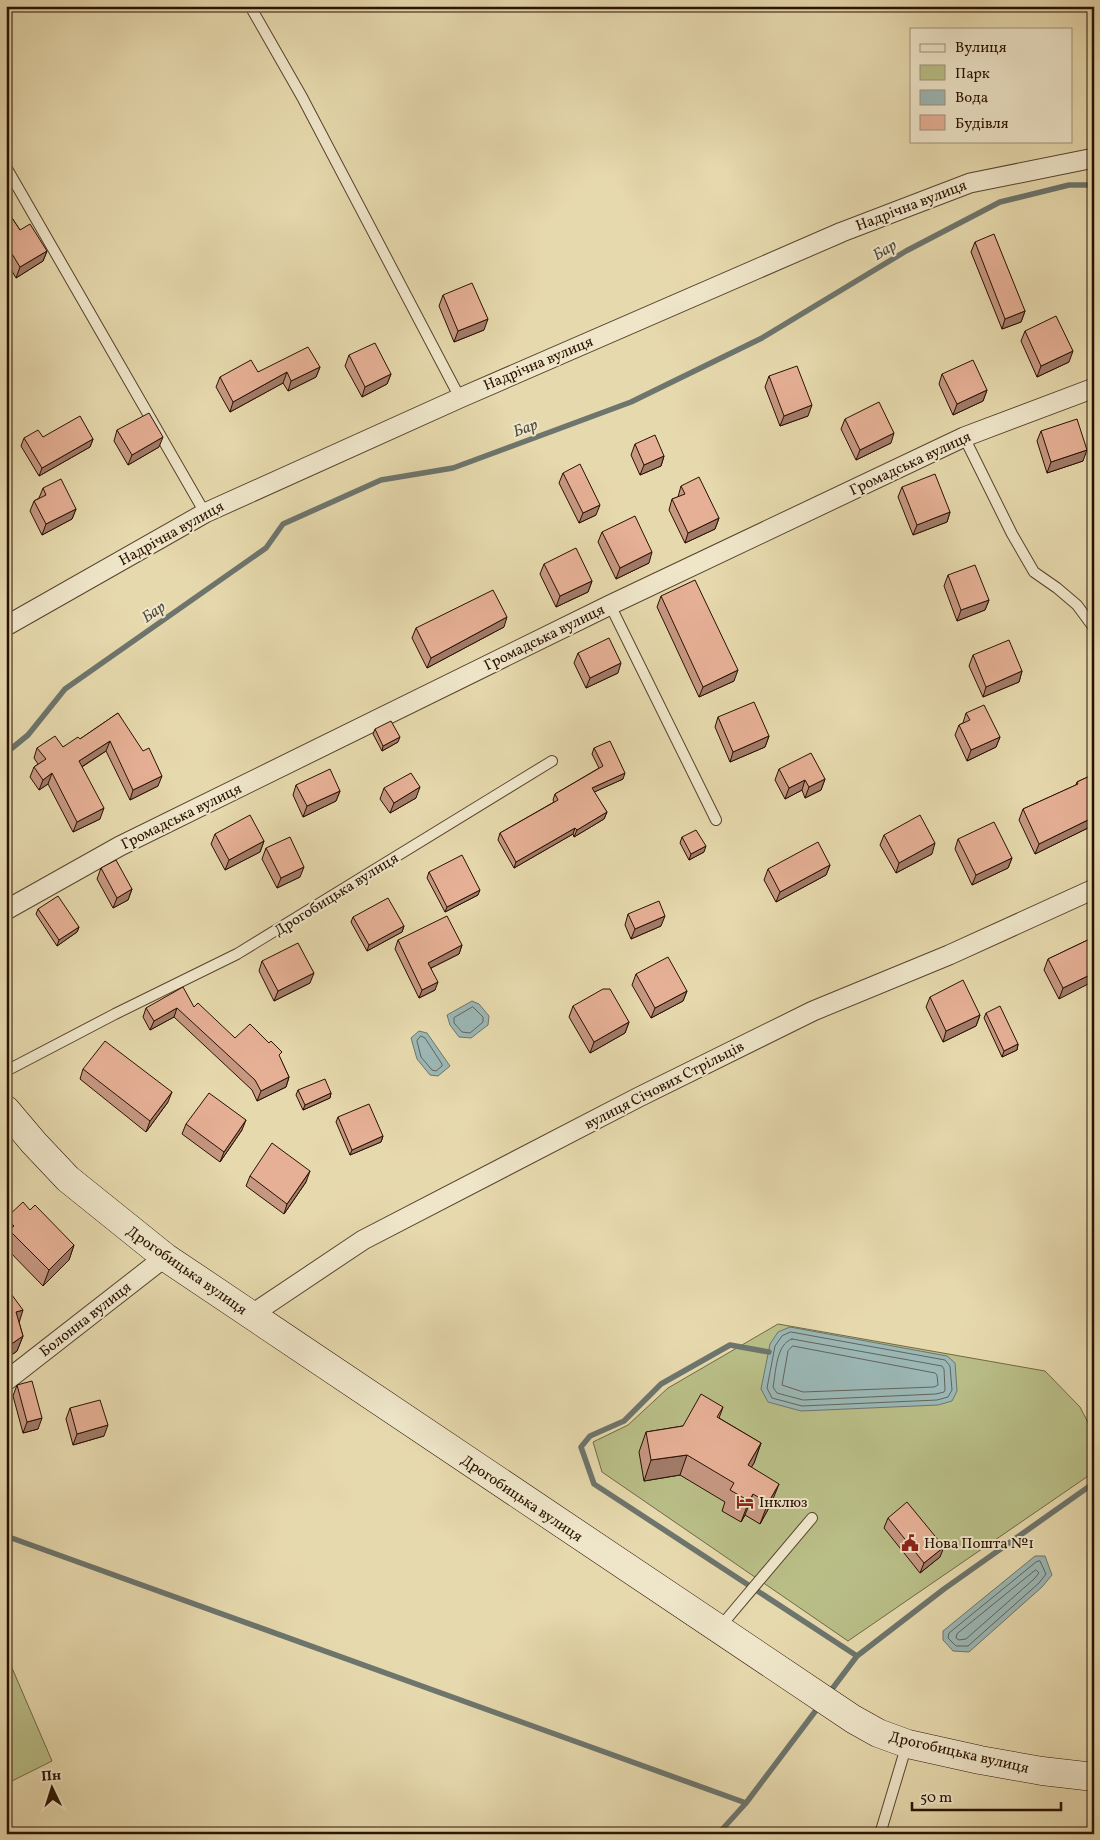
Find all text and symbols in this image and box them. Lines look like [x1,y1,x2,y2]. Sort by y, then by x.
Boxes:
legend [910,28,1072,142]
text: Вулиця [955,38,1007,59]
text: Парк [955,64,990,85]
text: Вода [955,88,988,109]
text: Будівля [955,114,1009,135]
street label: Надрічна вулиця [853,176,970,237]
water label: Бар [869,235,902,266]
street label: Надрічна вулиця [480,332,597,397]
water label: Бар [510,414,541,443]
street label: Громадська вулиця [846,427,975,502]
street label: Надрічна вулиця [115,497,228,572]
water label: Бар [138,596,171,629]
street label: Громадська вулиця [481,600,609,677]
street label: Громадська вулиця [118,779,246,856]
street label: Дрогобицька вулиця [271,848,403,942]
street label: вулиця Січових Стрільців [581,1037,748,1136]
street label: Дрогобицька вулиця [122,1222,251,1321]
street label: Болонна вулиця [36,1278,136,1363]
street label: Дрогобицька вулиця [456,1451,586,1548]
hotel icon: Інклюз [735,1492,755,1512]
place label: Інклюз [759,1493,807,1514]
public building icon: Нова Пошта №1 [900,1533,920,1553]
place label: Нова Пошта №1 [924,1534,1034,1555]
street label: Дрогобицька вулиця [887,1727,1031,1780]
north arrow [28,1762,78,1812]
text: Пн [41,1766,62,1787]
scale bar [912,1780,1061,1812]
text: 50 m [920,1788,952,1809]

